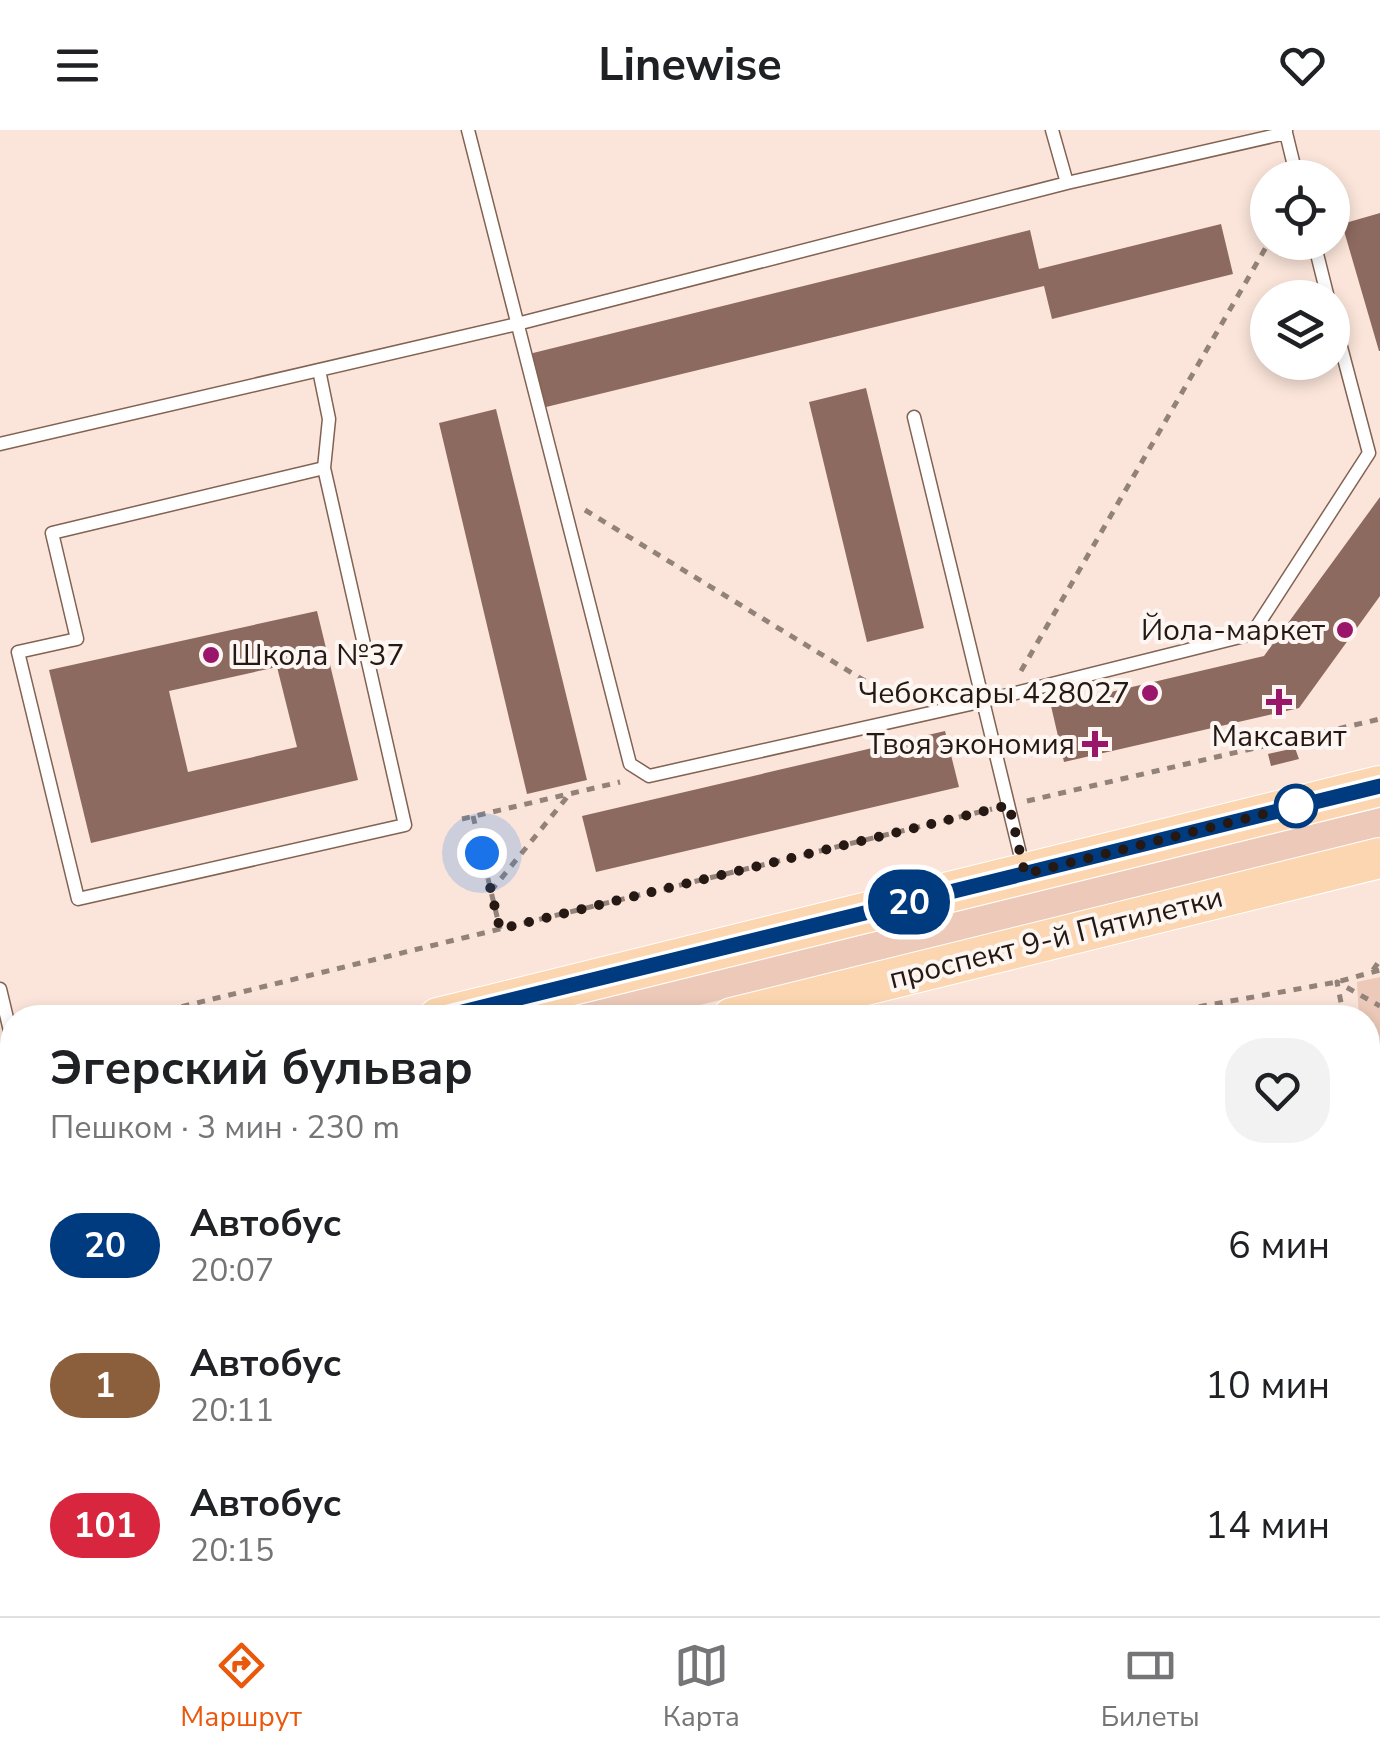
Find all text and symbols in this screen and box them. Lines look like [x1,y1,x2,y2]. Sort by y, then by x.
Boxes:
text: Linewise [598,35,782,96]
icon: menu [50,38,105,93]
icon: heart [1275,38,1330,93]
map controls [1250,160,1350,380]
button: locate [1250,160,1350,260]
button: layers [1250,280,1350,380]
place label: Йола-маркет [1141,610,1326,651]
marker: Йола-маркет [1334,619,1356,641]
place label: Школа №37 [231,635,405,676]
marker: Школа №37 [200,644,222,666]
place label: Чебоксары 428027 [858,673,1130,714]
marker: Чебоксары 428027 [1139,682,1161,704]
marker: Максавит [1268,691,1290,713]
place label: Максавит [1211,716,1347,757]
place label: Твоя экономия [866,724,1075,765]
marker: Твоя экономия [1084,733,1106,755]
unlabelled marker [1275,785,1317,827]
your location [457,828,507,878]
line badge: 20 [864,870,954,934]
street label: проспект 9-й Пятилетки [885,877,1227,999]
text: 20 [888,879,930,926]
text: Эгерский бульвар [50,1035,473,1101]
button: heart [1225,1038,1330,1143]
text: Пешком · 3 мин · 230 m [50,1106,400,1149]
text: Автобус [190,1198,341,1249]
text: 6 мин [1228,1220,1330,1271]
text: 20 [84,1222,126,1269]
text: 20:07 [190,1249,274,1292]
text: Автобус [190,1338,341,1389]
text: 10 мин [1205,1360,1330,1411]
text: 1 [94,1362,116,1409]
text: 20:11 [190,1389,274,1432]
text: Автобус [190,1478,341,1529]
text: 14 мин [1205,1500,1330,1551]
text: 101 [73,1502,137,1549]
text: 20:15 [190,1529,274,1572]
tab: Маршрут [180,1638,302,1736]
tab: Карта [663,1638,740,1736]
tab: Билеты [1101,1638,1200,1736]

